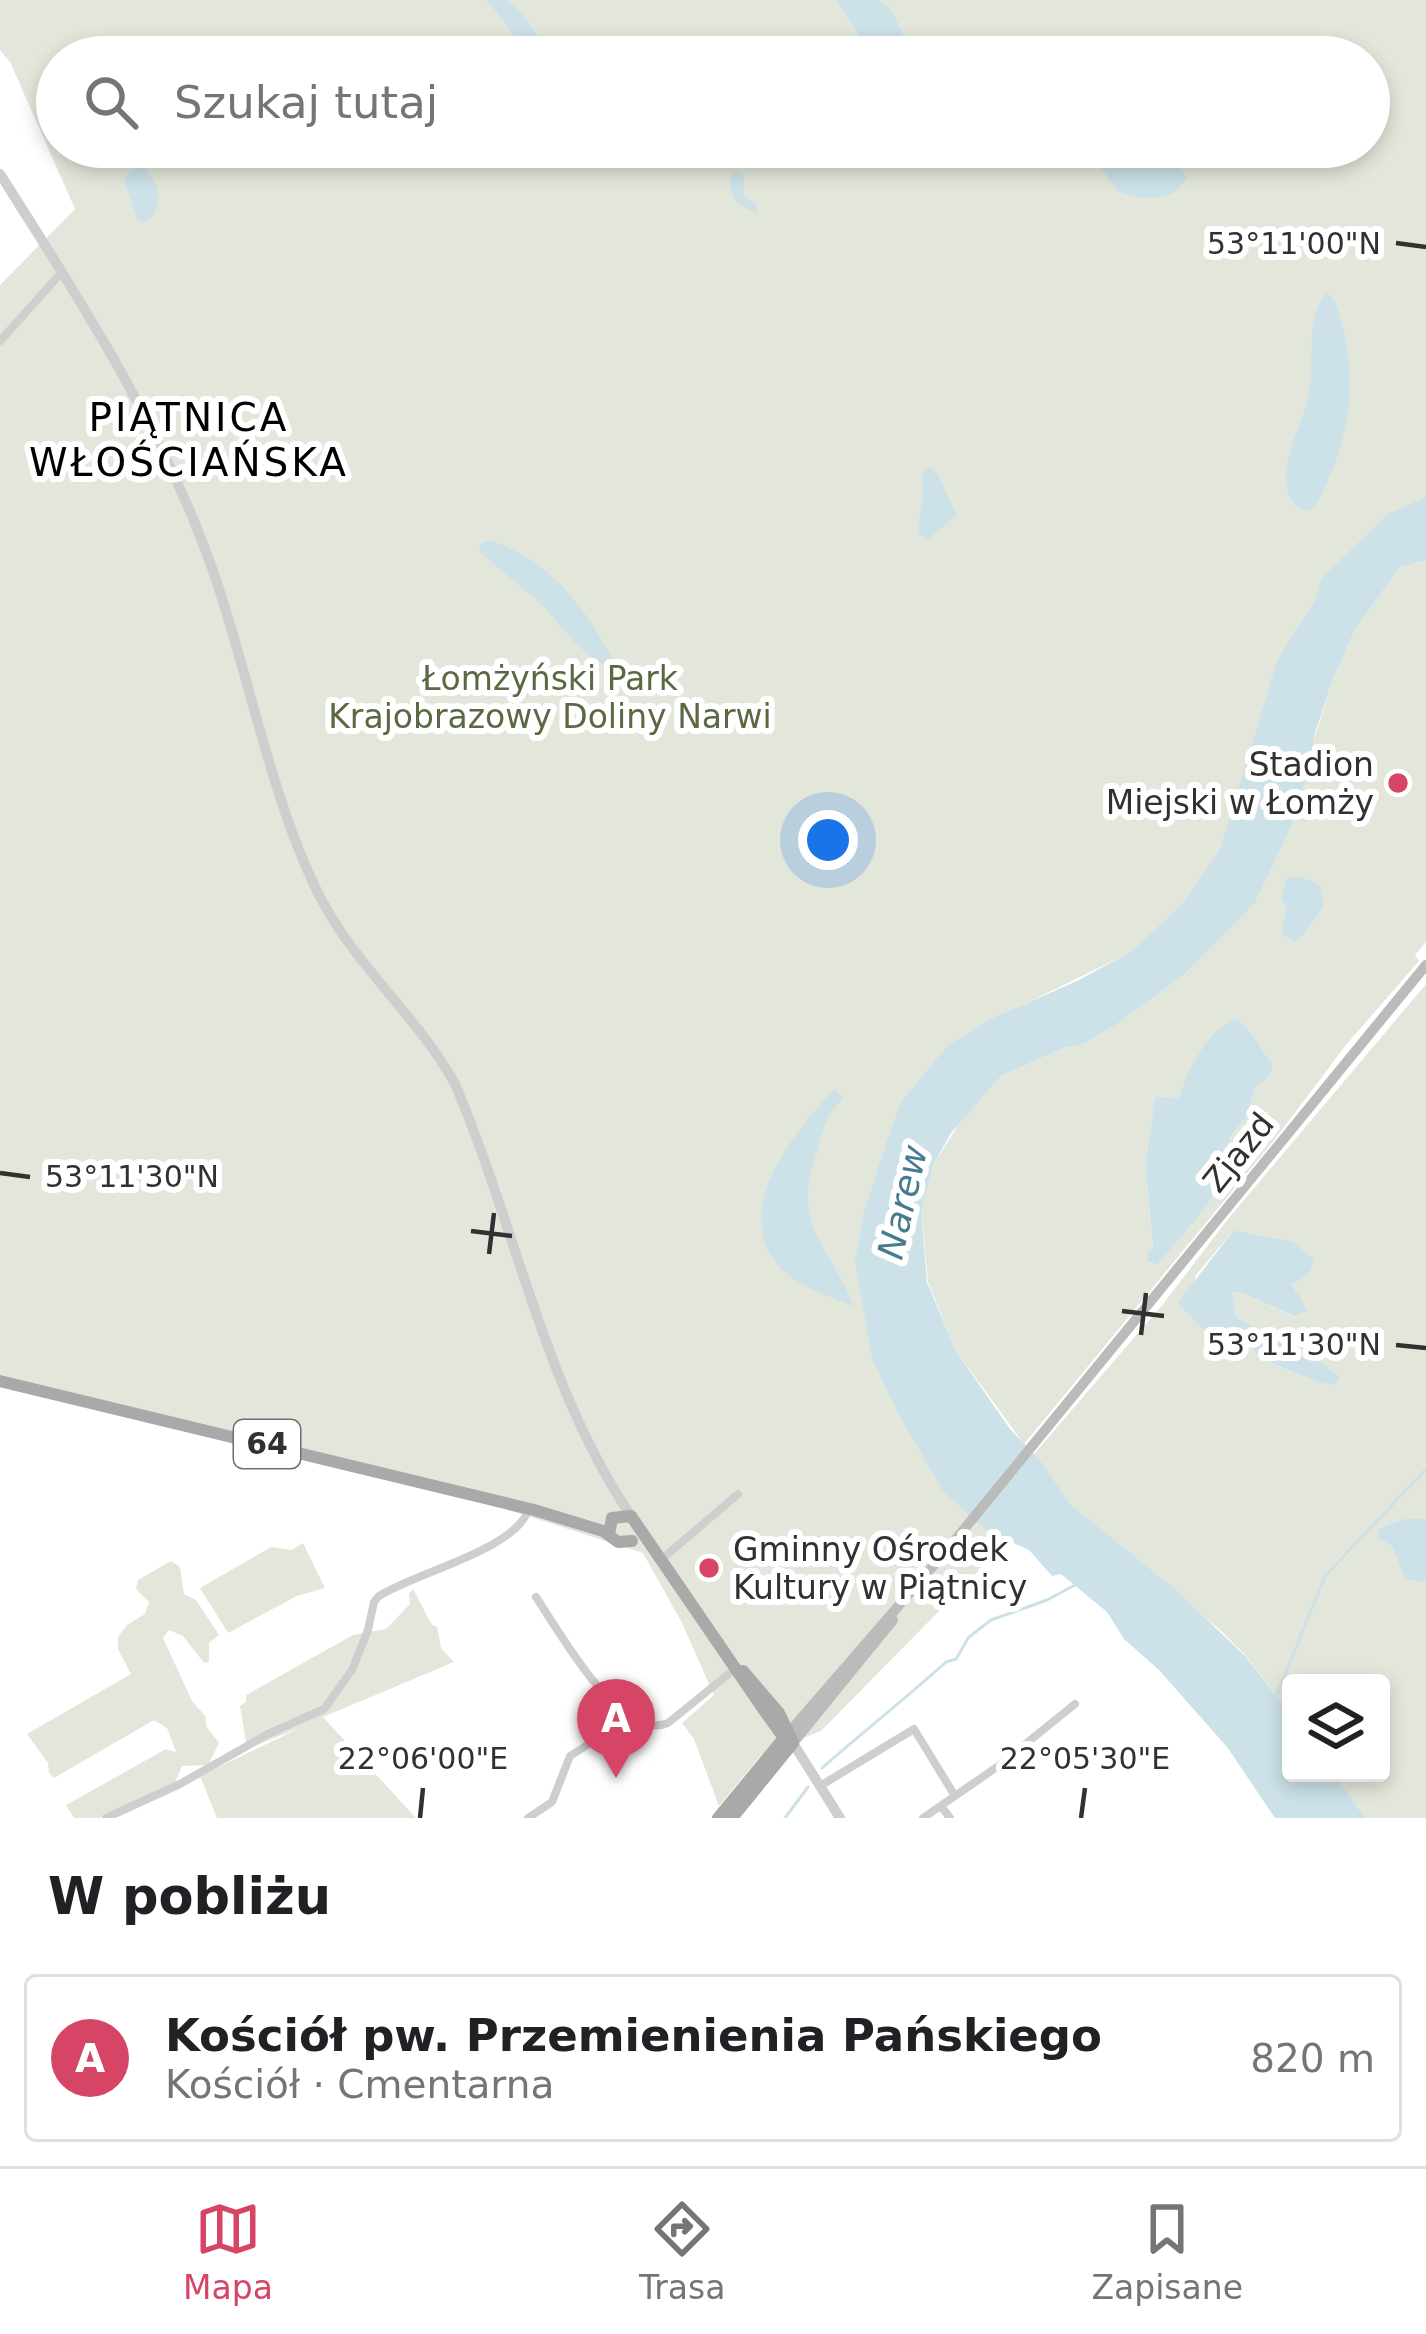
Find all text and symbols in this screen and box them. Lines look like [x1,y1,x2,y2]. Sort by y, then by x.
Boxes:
search box [36,36,1390,168]
icon: search [78,69,144,135]
text: Szukaj tutaj [174,76,438,129]
text: 53°11'00"N [1207,226,1381,261]
district label: PIĄTNICA WŁOŚCIAŃSKA [29,395,349,485]
park label: Łomżyński Park Krajobrazowy Doliny Narwi [328,659,772,736]
place label: Stadion Miejski w Łomży [1106,745,1374,822]
marker: Stadion Miejski w Łomży [1385,770,1411,796]
your location [798,810,858,870]
street label: Zjazd [1195,1105,1282,1200]
water label: Narew [870,1141,936,1263]
text: 53°11'30"N [45,1159,219,1194]
text: 53°11'30"N [1207,1327,1381,1362]
road number: 64 [234,1420,300,1468]
place label: Gminny Ośrodek Kultury w Piątnicy [733,1530,1027,1607]
marker: Gminny Ośrodek Kultury w Piątnicy [696,1555,722,1581]
map controls [1282,1674,1390,1782]
button: layers [1282,1674,1390,1782]
pin: A [577,1679,655,1778]
text: 22°06'00"E [338,1741,508,1776]
text: 22°05'30"E [1000,1741,1170,1776]
text: W pobliżu [48,1867,331,1926]
text: Kościół pw. Przemienienia Pańskiego [165,2009,1102,2062]
text: A [75,2036,105,2081]
text: 820 m [1250,2036,1375,2081]
text: Kościół · Cmentarna [165,2062,554,2107]
tab: Mapa [183,2196,273,2307]
tab: Trasa [639,2196,725,2307]
tab: Zapisane [1091,2196,1243,2307]

